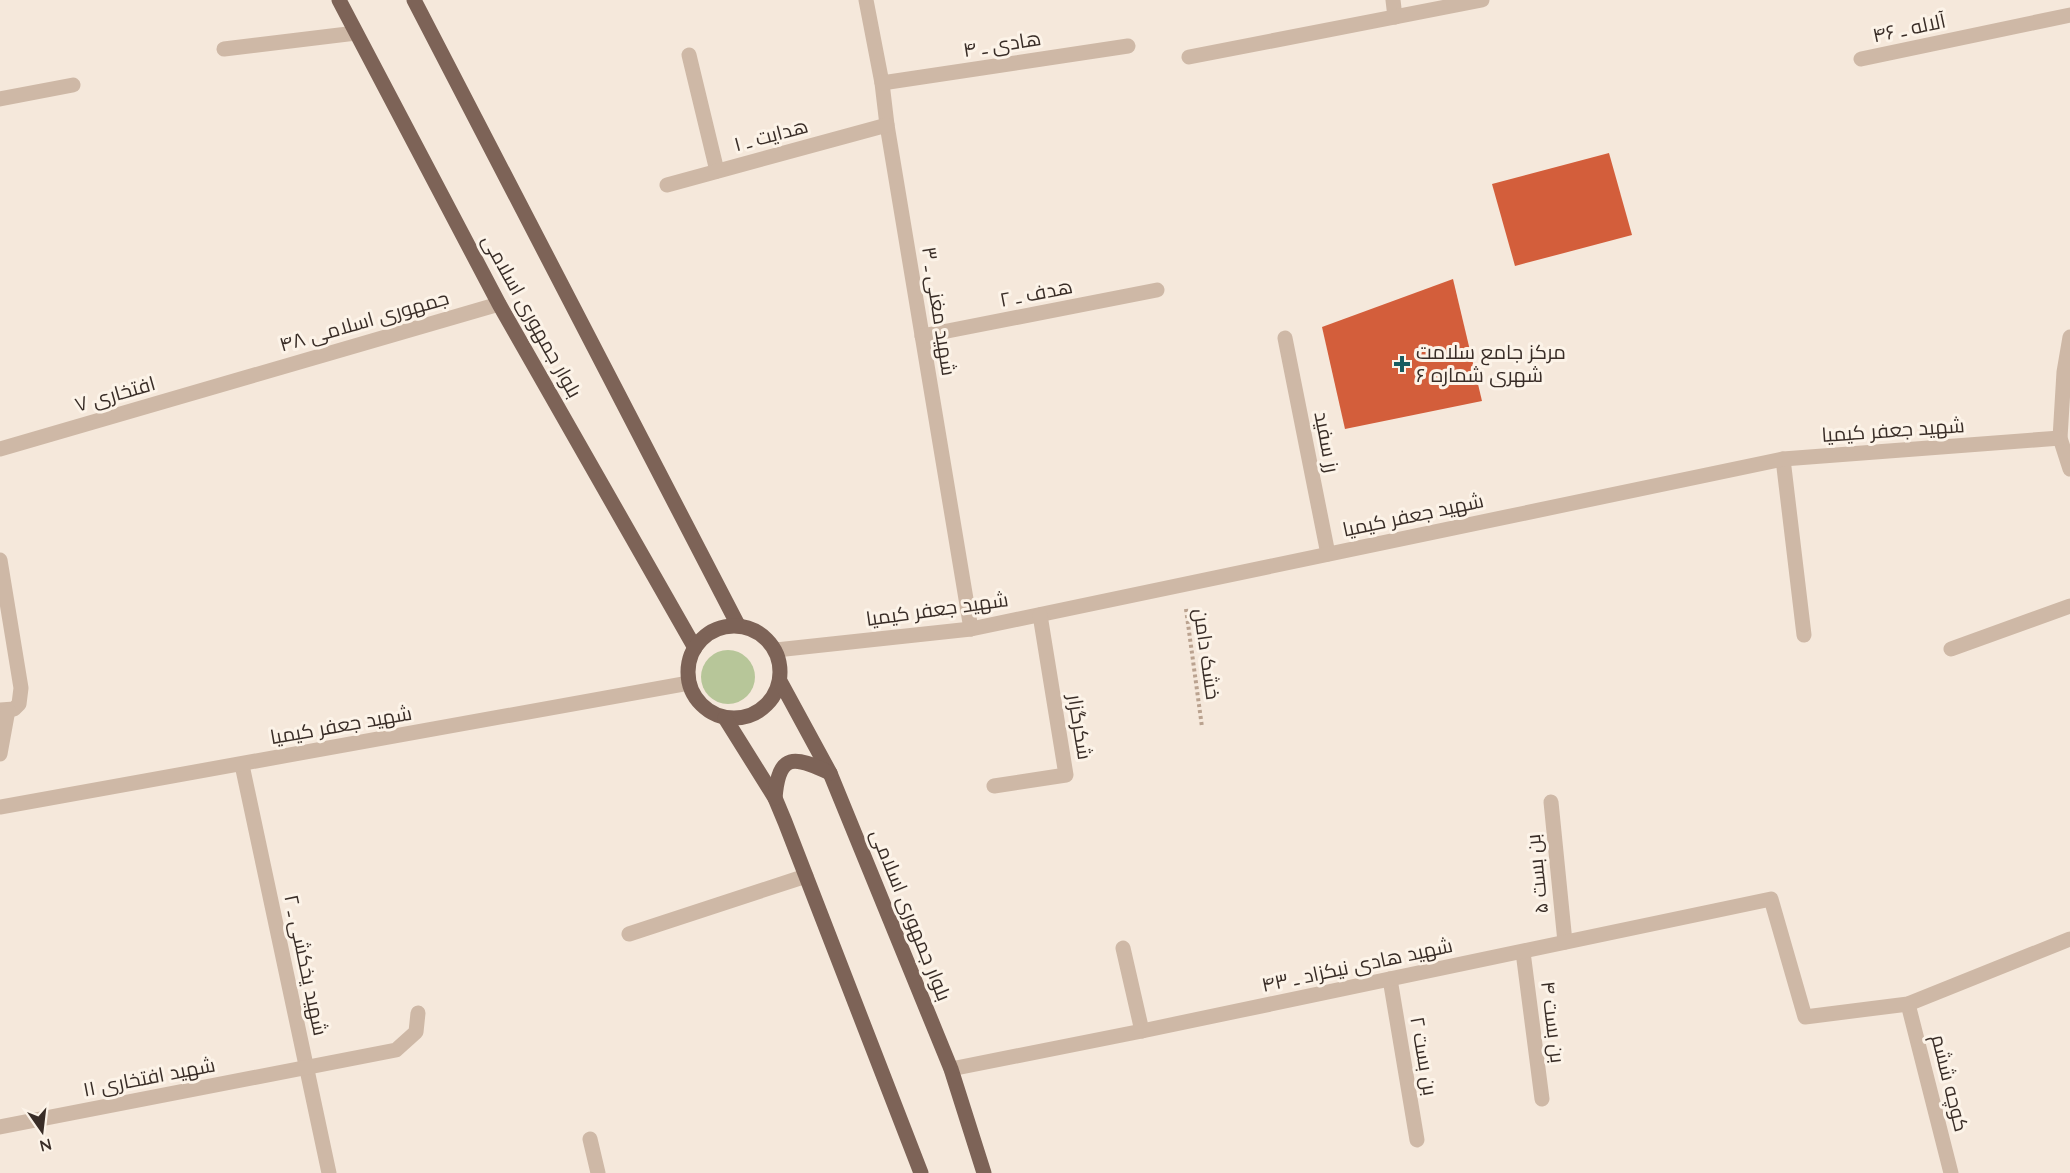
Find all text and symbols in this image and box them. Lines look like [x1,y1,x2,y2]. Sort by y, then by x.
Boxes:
street label: آلاله ـ ۴۶ [1870,7,1948,47]
street label: هادی ـ ۴ [961,25,1043,63]
street label: هدایت ـ ۱ [731,113,811,156]
street label: بلوار جمهوری اسلامی [476,230,588,402]
street label: شهید مغنی ـ ۳ [916,245,962,377]
street label: هدف ـ ۲ [997,273,1074,312]
street label: جمهوری اسلامی ۴۸ [276,284,452,358]
place label: مرکز جامع سلامت شهری شماره ۶ [1416,339,1566,388]
marker: مرکز جامع سلامت شهری شماره ۶ [1393,355,1411,373]
street label: افتخاری ۷ [72,370,158,418]
street label: رز سفید [1309,409,1346,475]
street label: شهید جعفر کیمیا [1821,412,1965,448]
street label: شهید جعفر کیمیا [1340,487,1486,543]
street label: شهید جعفر کیمیا [864,586,1010,632]
street label: خشک دامن [1188,607,1226,701]
street label: شکرگزار [1063,691,1098,761]
street label: شهید جعفر کیمیا [268,700,414,750]
street label: بلوار جمهوری اسلامی [865,825,957,1005]
street label: بن بست ۵ [1520,833,1554,915]
street label: شهید یخکشی ـ ۲ [278,892,334,1038]
street label: شهید هادی نیکزاد ـ ۴۳ [1259,932,1455,998]
street label: بن بست ۴ [1535,980,1571,1064]
street label: بن بست ۲ [1404,1015,1444,1097]
street label: کوچه ششم [1924,1032,1975,1134]
street label: شهید افتخاری ۱۱ [81,1051,217,1103]
north arrow [12,1101,72,1161]
text: N [38,1134,54,1157]

